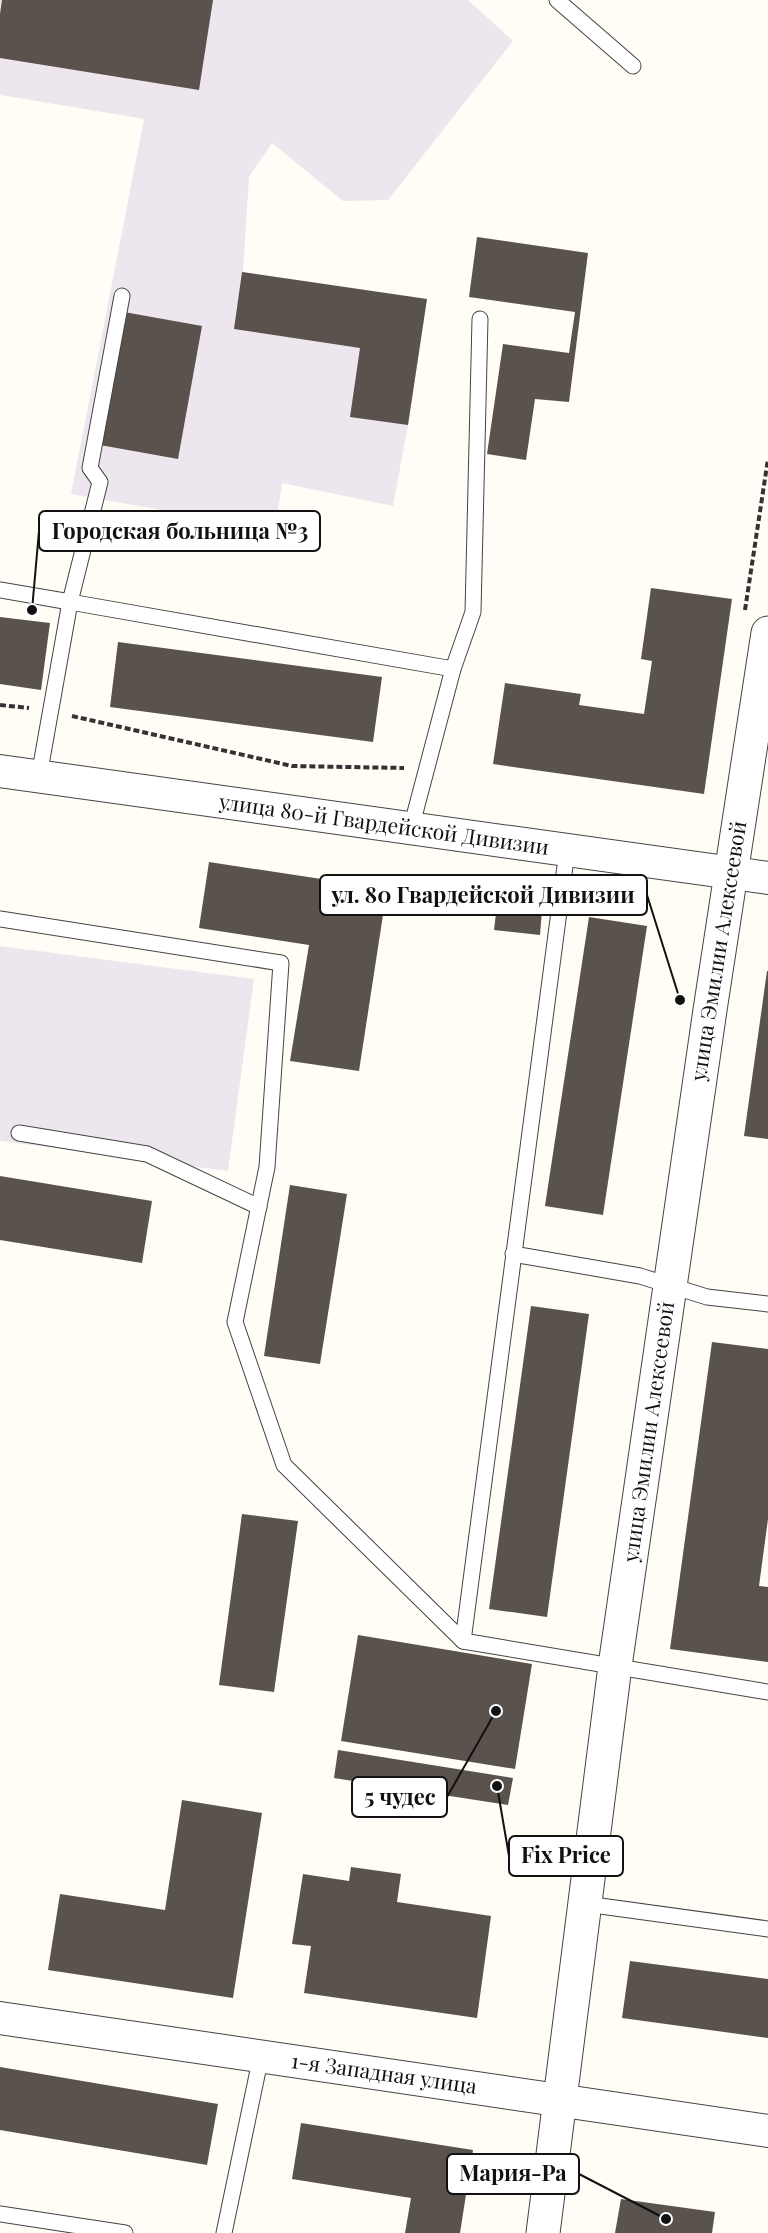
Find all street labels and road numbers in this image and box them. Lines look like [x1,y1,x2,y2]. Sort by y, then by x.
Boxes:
street label: улица 80-й Гвардейской Дивизии [217,786,551,860]
street label: улица Эмилии Алексеевой [682,819,751,1084]
street label: улица Эмилии Алексеевой [615,1300,679,1565]
street label: 1-я Западная улица [290,2045,479,2099]

